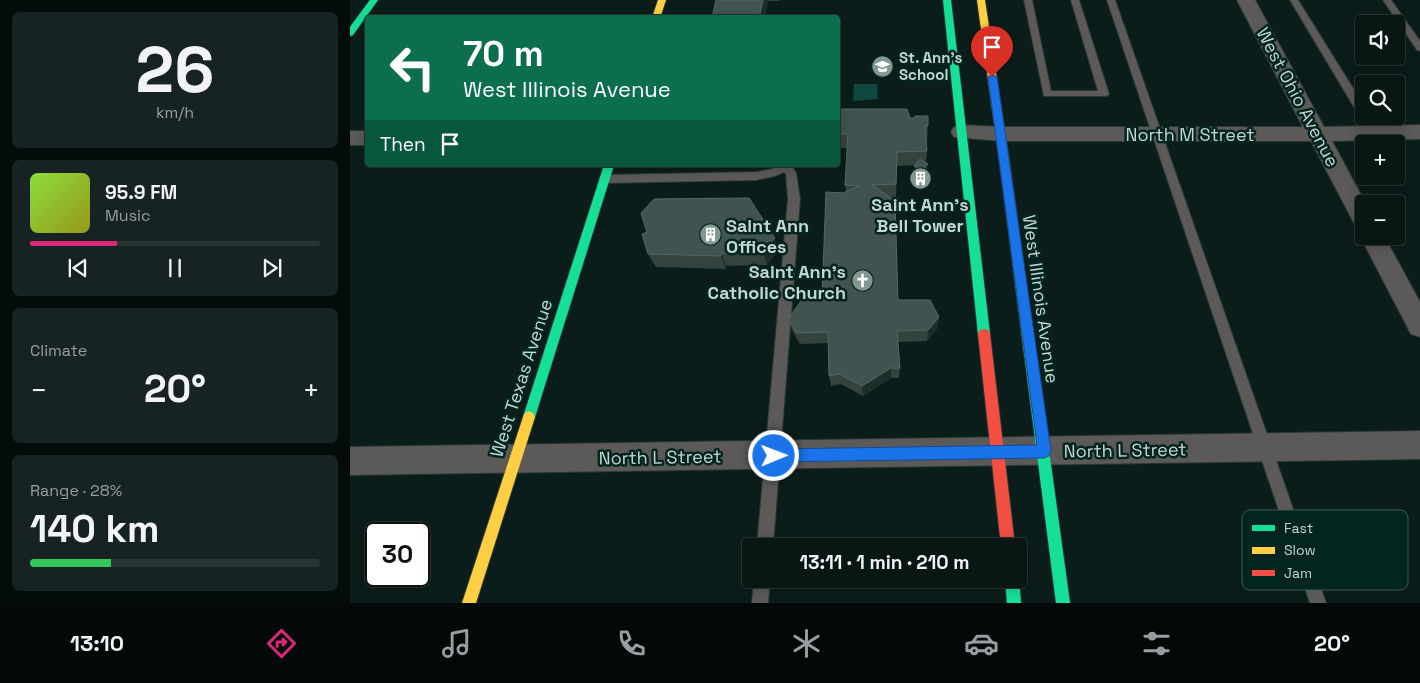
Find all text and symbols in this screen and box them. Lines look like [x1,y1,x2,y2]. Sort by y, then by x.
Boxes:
map controls [1355,15,1405,245]
button: sound [1355,15,1405,65]
street label: West Ohio Avenue [1251,23,1345,171]
pin [971,26,1013,77]
text: 26 [136,28,214,111]
text: 70 m [463,32,544,76]
icon: arrive [978,33,1006,61]
icon: left [380,35,445,100]
place label: St. Ann's School [899,48,963,84]
school or university icon: St. Ann's School [871,54,895,78]
text: West Illinois Avenue [463,75,671,103]
button: search [1355,75,1405,125]
text: km/h [156,102,194,123]
street label: North M Street [1125,123,1255,146]
icon: arrive [436,130,464,158]
text: Then [380,132,426,157]
button: + [1355,135,1405,185]
building icon: Saint Ann’s Bell Tower [908,167,932,191]
text: 95.9 FM [105,180,177,205]
place label: Saint Ann’s Bell Tower [871,193,969,237]
button: − [1355,195,1405,245]
text: Music [105,205,151,226]
street label: West Illinois Avenue [1018,213,1064,385]
place label: Saint Ann Offices [726,214,809,258]
building icon: Saint Ann Offices [698,223,722,247]
icon: previous [64,254,92,282]
icon: pause [161,254,189,282]
icon: next [258,254,286,282]
place label: Saint Ann's Catholic Church [708,260,846,304]
church icon: Saint Ann's Catholic Church [850,269,874,293]
street label: West Texas Avenue [485,296,557,460]
text: Climate [30,340,87,361]
text: 20° [144,365,206,413]
text: − [30,372,47,408]
text: + [303,372,320,408]
position arrow [747,429,799,481]
street label: North L Street [1063,437,1187,463]
street label: North L Street [598,444,722,470]
text: Range · 28% [30,480,122,501]
text: 140 km [30,505,160,553]
legend [1242,510,1408,590]
text: Fast [1284,519,1313,537]
speed limit sign: 30 [365,522,430,587]
text: Slow [1284,541,1316,559]
text: 13:11 · 1 min · 210 m [799,550,970,575]
text: Jam [1284,564,1312,582]
icon: directions [264,626,299,661]
icon: music [439,626,474,661]
icon: phone [614,626,649,661]
icon: climate [789,626,824,661]
icon: car [964,626,999,661]
icon: filters [1139,626,1174,661]
text: 13:10 [70,629,124,657]
text: 20° [1314,629,1350,657]

